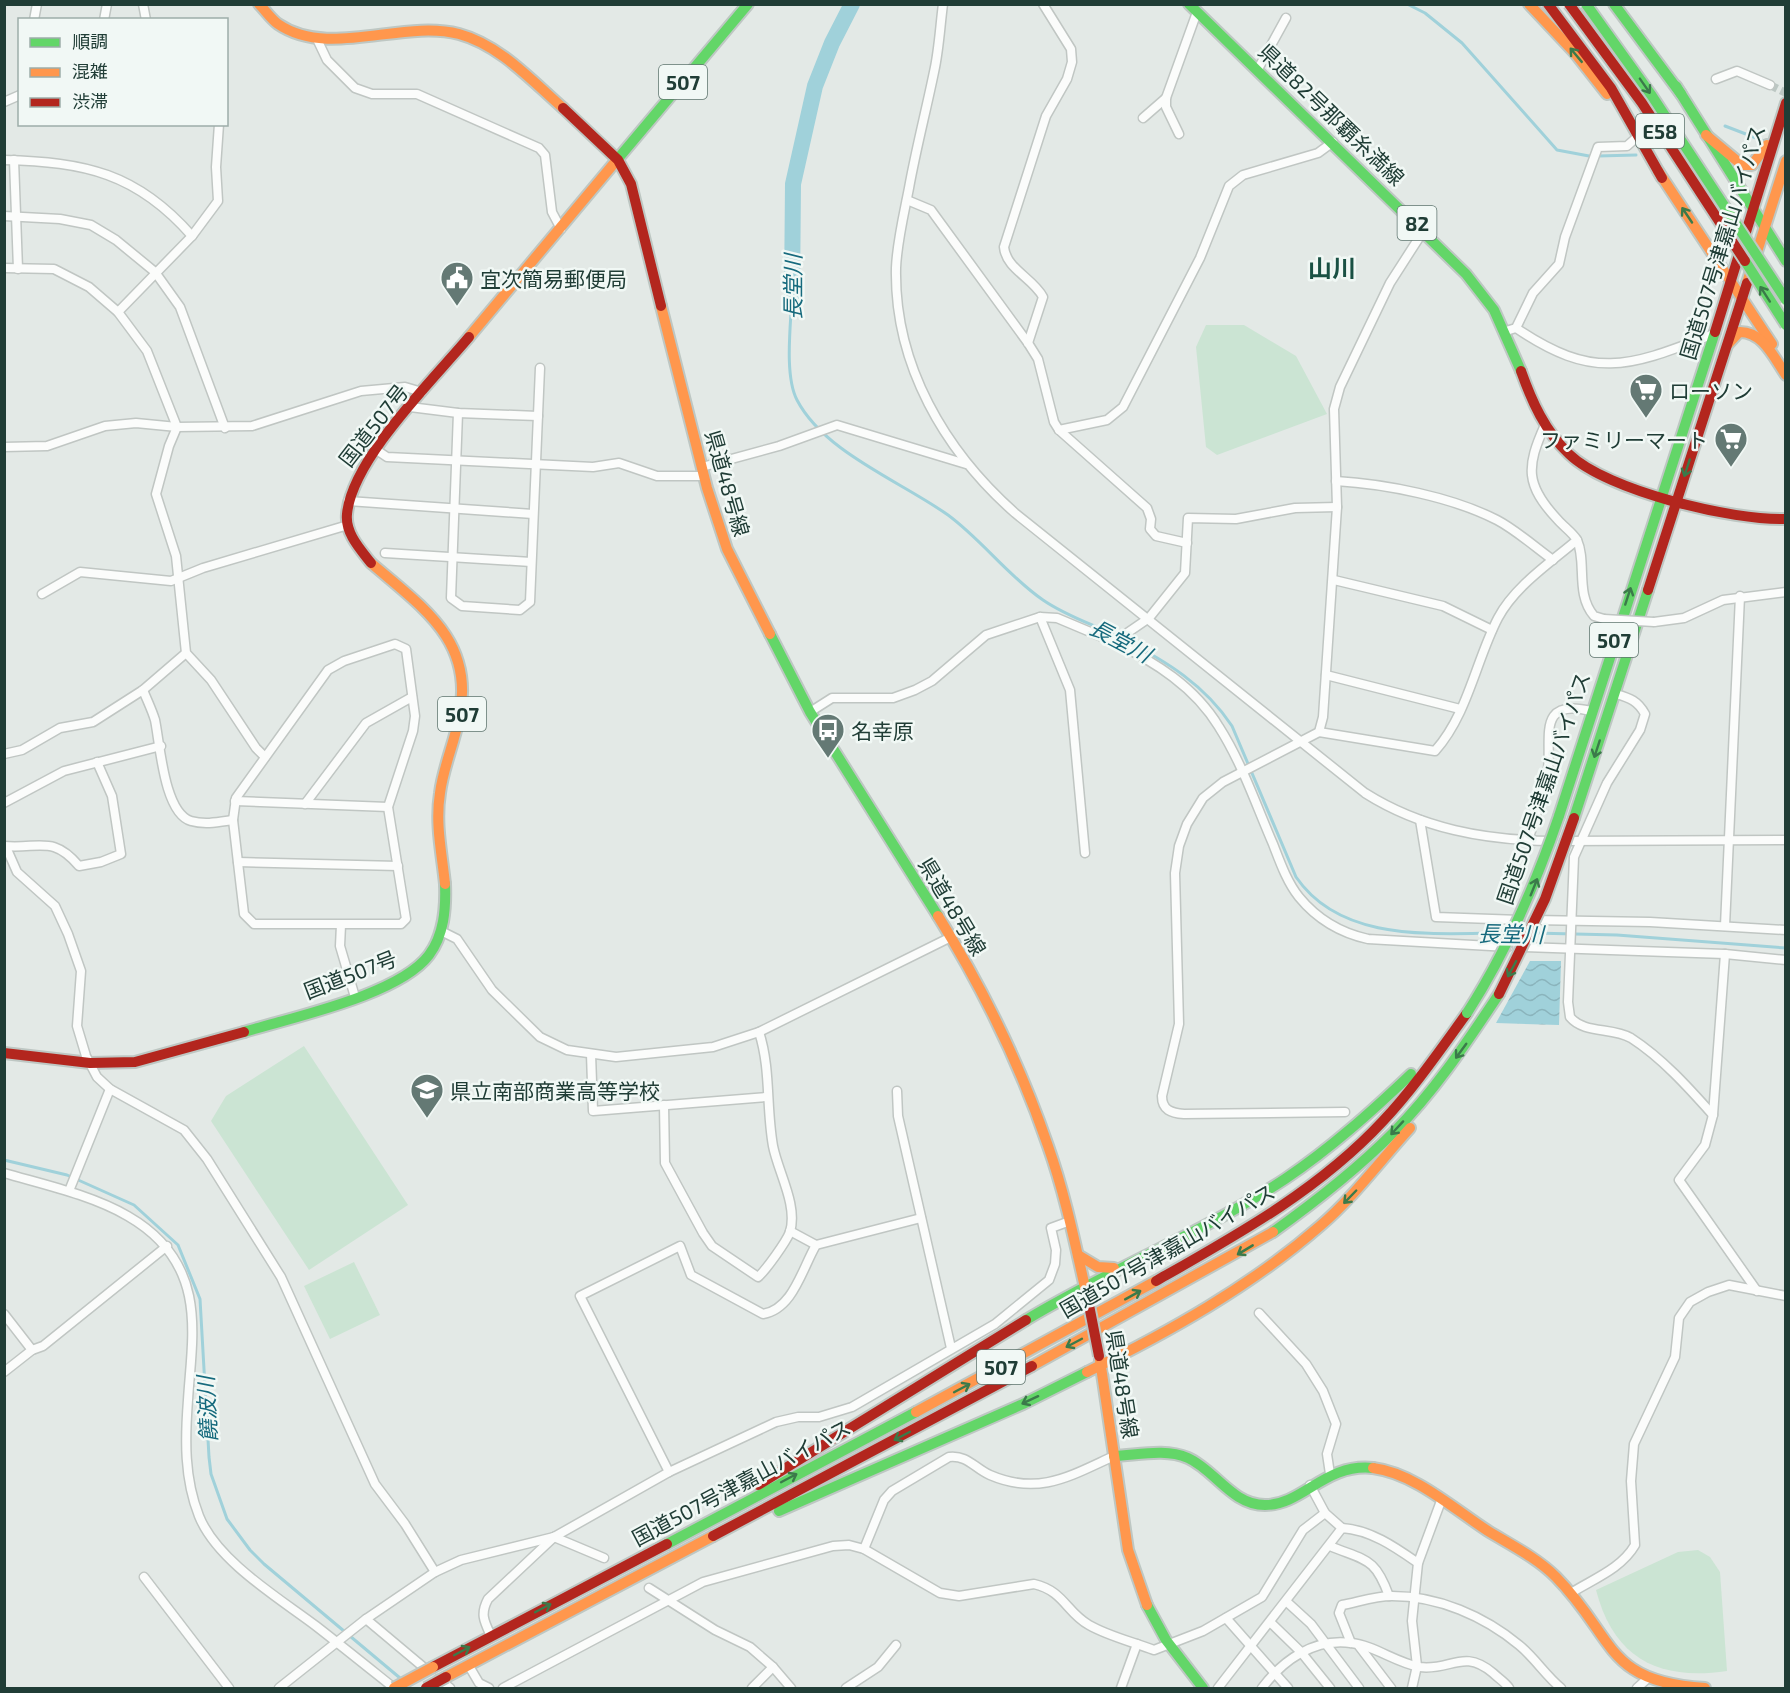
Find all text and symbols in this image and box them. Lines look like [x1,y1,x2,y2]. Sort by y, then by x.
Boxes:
legend [18,18,228,126]
text: 順調 [72,30,108,52]
street label: 県道82号那覇糸満線 [1254,38,1410,190]
one-way arrow [1569,48,1583,63]
text: 混雑 [72,60,108,82]
road number: 507 [659,65,707,99]
one-way arrow [1639,77,1651,93]
text: 渋滞 [72,90,108,112]
road number: E58 [1636,114,1684,148]
street label: 国道507号津嘉山バイパス [1674,122,1770,362]
road number: 82 [1398,206,1436,240]
one-way arrow [1681,207,1693,224]
water label: 長堂川 [779,252,805,320]
district label: 山川 [1308,253,1356,282]
public building icon: 宜次簡易郵便局 [439,260,475,307]
place label: 宜次簡易郵便局 [480,266,627,291]
one-way arrow [1759,286,1771,303]
supermarket icon: ローソン [1628,372,1664,419]
place label: ローソン [1669,378,1753,403]
street label: 国道507号 [333,379,413,471]
supermarket icon: ファミリーマート [1713,421,1749,468]
street label: 県道48号線 [701,427,755,539]
place label: ファミリーマート [1540,427,1708,452]
one-way arrow [1681,458,1692,477]
one-way arrow [1624,587,1635,606]
water label: 長堂川 [1086,613,1158,668]
road number: 507 [1590,623,1638,657]
street label: 国道507号津嘉山バイパス [1491,668,1595,908]
road number: 507 [438,697,486,731]
bus stop icon: 名幸原 [810,712,846,759]
place label: 名幸原 [851,718,914,743]
one-way arrow [1591,739,1602,758]
street label: 県道48号線 [914,853,992,959]
one-way arrow [1529,878,1540,897]
water label: 長堂川 [1478,919,1546,947]
street label: 国道507号 [300,945,400,1003]
one-way arrow [1506,960,1518,977]
one-way arrow [1455,1042,1467,1058]
school or university icon: 県立南部商業高等学校 [409,1072,445,1119]
place label: 県立南部商業高等学校 [450,1078,660,1103]
one-way arrow [1390,1121,1404,1136]
street label: 国道507号津嘉山バイパス [1055,1178,1279,1322]
one-way arrow [1343,1189,1357,1204]
one-way arrow [1237,1244,1254,1256]
one-way arrow [1124,1289,1142,1300]
street label: 県道48号線 [1102,1328,1144,1440]
one-way arrow [1065,1338,1083,1349]
road number: 507 [977,1350,1025,1384]
water label: 饒波川 [191,1373,221,1443]
one-way arrow [953,1382,970,1394]
one-way arrow [1021,1395,1039,1407]
street label: 国道507号津嘉山バイパス [627,1414,855,1550]
one-way arrow [894,1430,911,1442]
one-way arrow [780,1472,798,1484]
one-way arrow [533,1602,551,1614]
one-way arrow [453,1645,470,1657]

